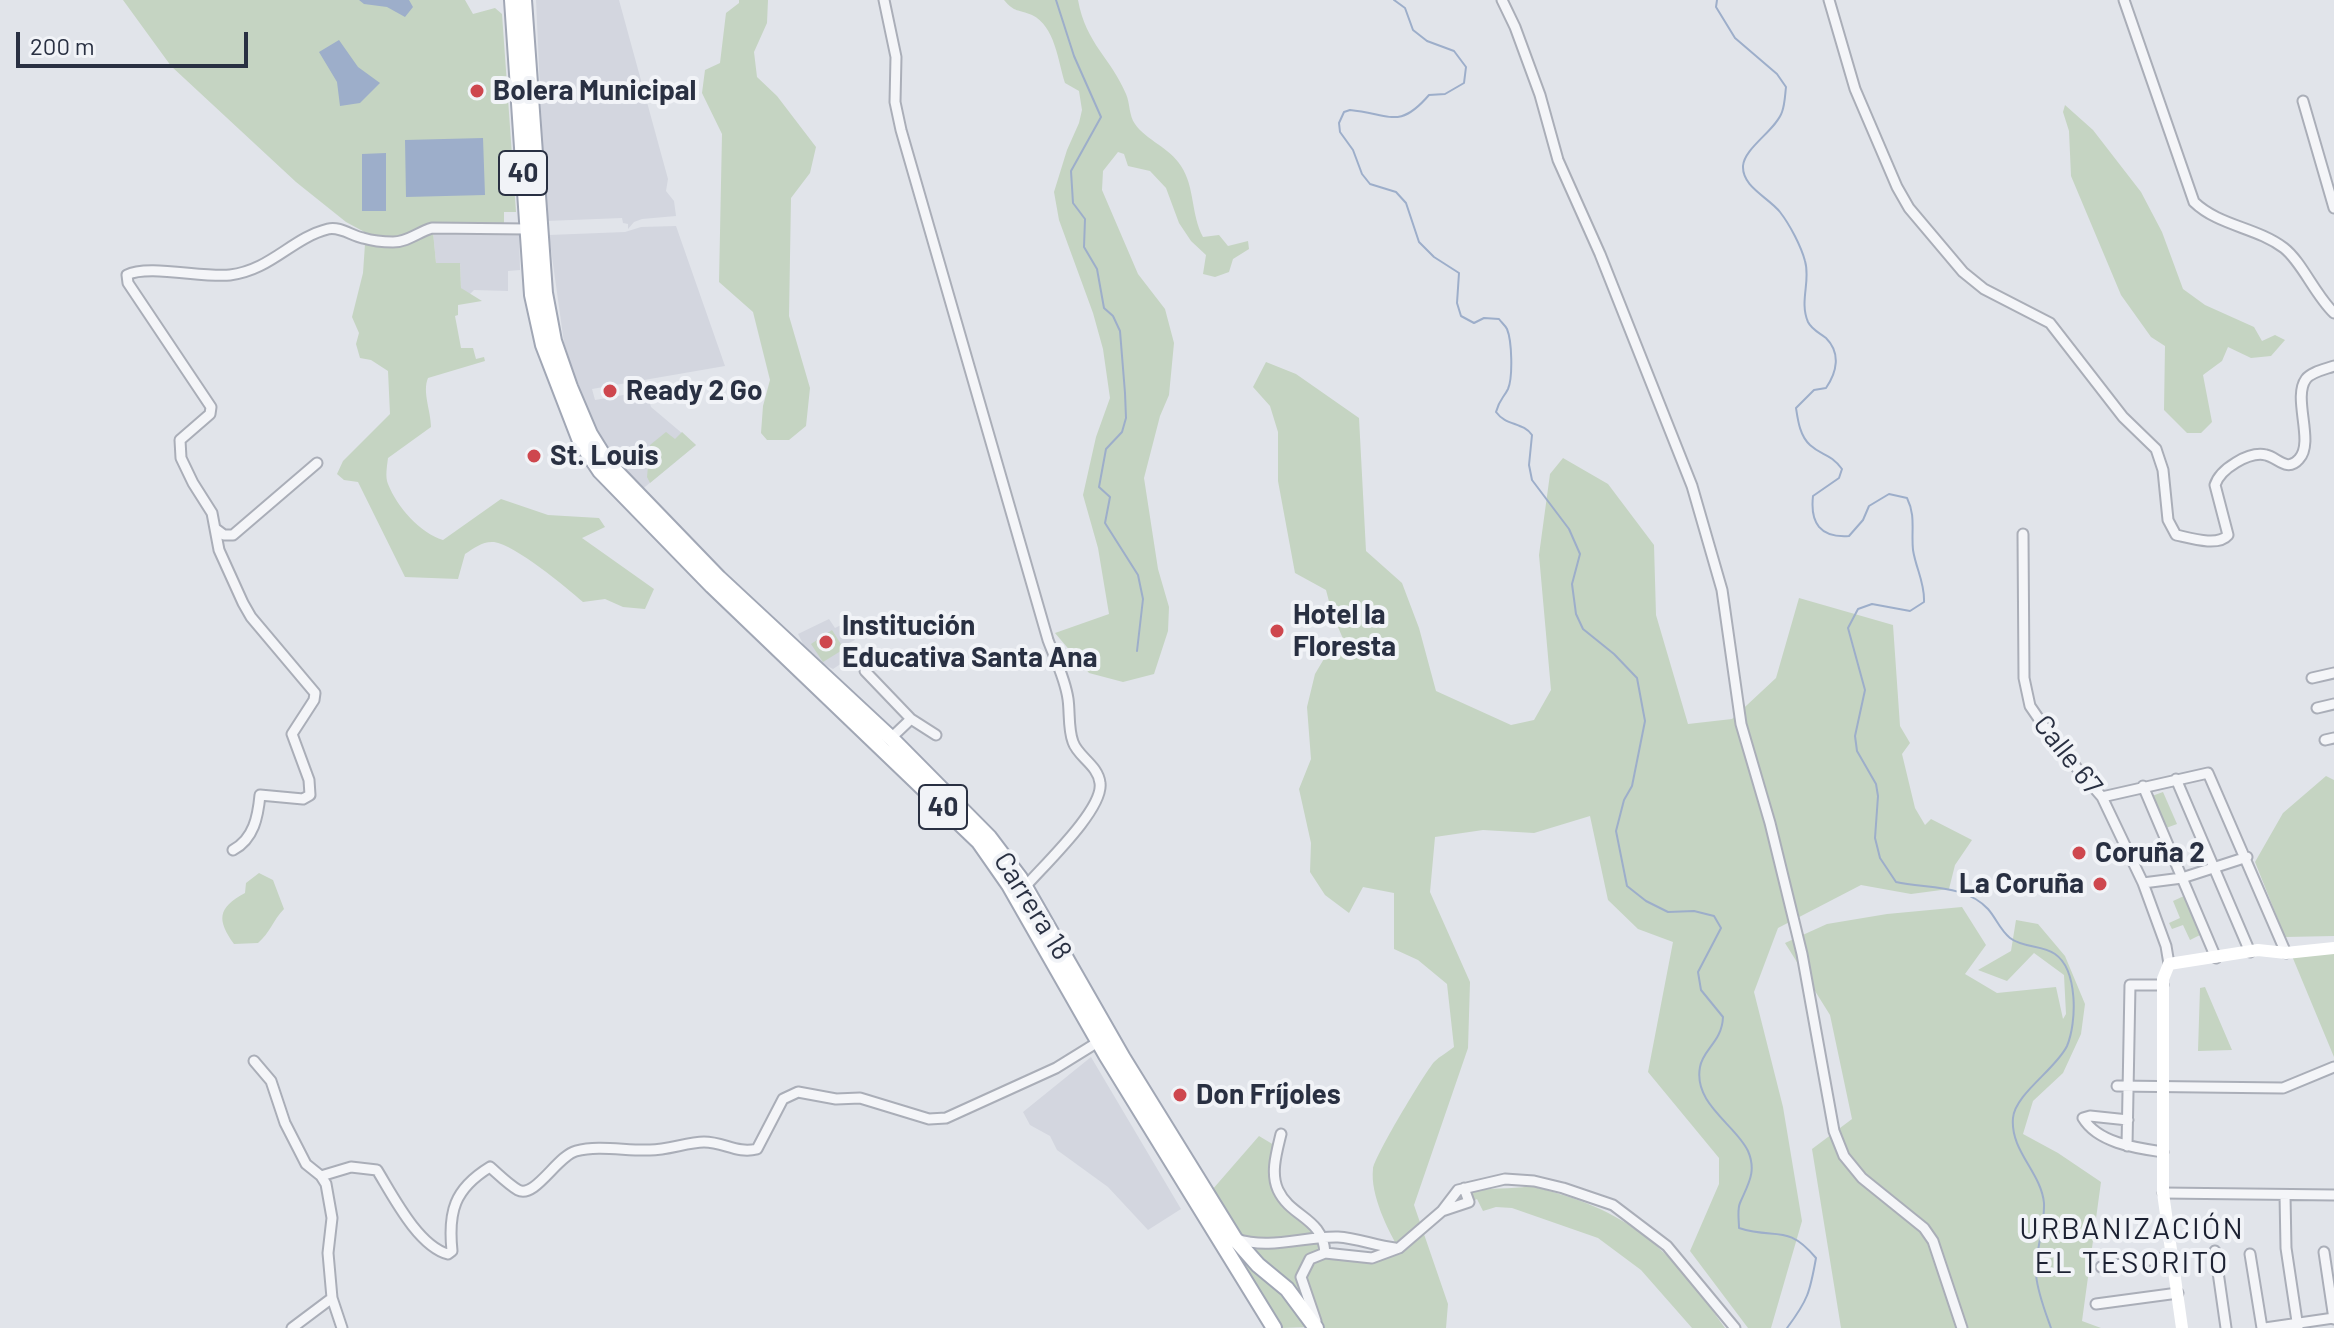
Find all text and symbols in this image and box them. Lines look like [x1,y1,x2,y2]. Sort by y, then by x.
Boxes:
scale bar [20,16,252,66]
text: 200 m [30,31,95,60]
place label: Bolera Municipal [493,74,696,108]
marker: Bolera Municipal [468,82,486,100]
road number: 40 [499,151,547,195]
place label: Ready 2 Go [626,374,762,408]
marker: Ready 2 Go [601,382,619,400]
place label: St. Louis [550,439,659,473]
marker: St. Louis [525,447,543,465]
place label: Hotel la Floresta [1293,598,1396,664]
place label: Institución Educativa Santa Ana [842,609,1097,675]
marker: Hotel la Floresta [1268,622,1286,640]
marker: Institución Educativa Santa Ana [817,633,835,651]
street label: Calle 67 [2026,708,2110,802]
road number: 40 [919,785,967,829]
place label: Coruña 2 [2095,836,2205,870]
marker: Coruña 2 [2070,844,2088,862]
street label: Carrera 18 [987,846,1079,966]
place label: La Coruña [1959,867,2084,901]
marker: La Coruña [2091,875,2109,893]
place label: Don Fríjoles [1196,1078,1341,1112]
marker: Don Fríjoles [1171,1086,1189,1104]
district label: URBANIZACIÓN EL TESORITO [2019,1211,2245,1282]

